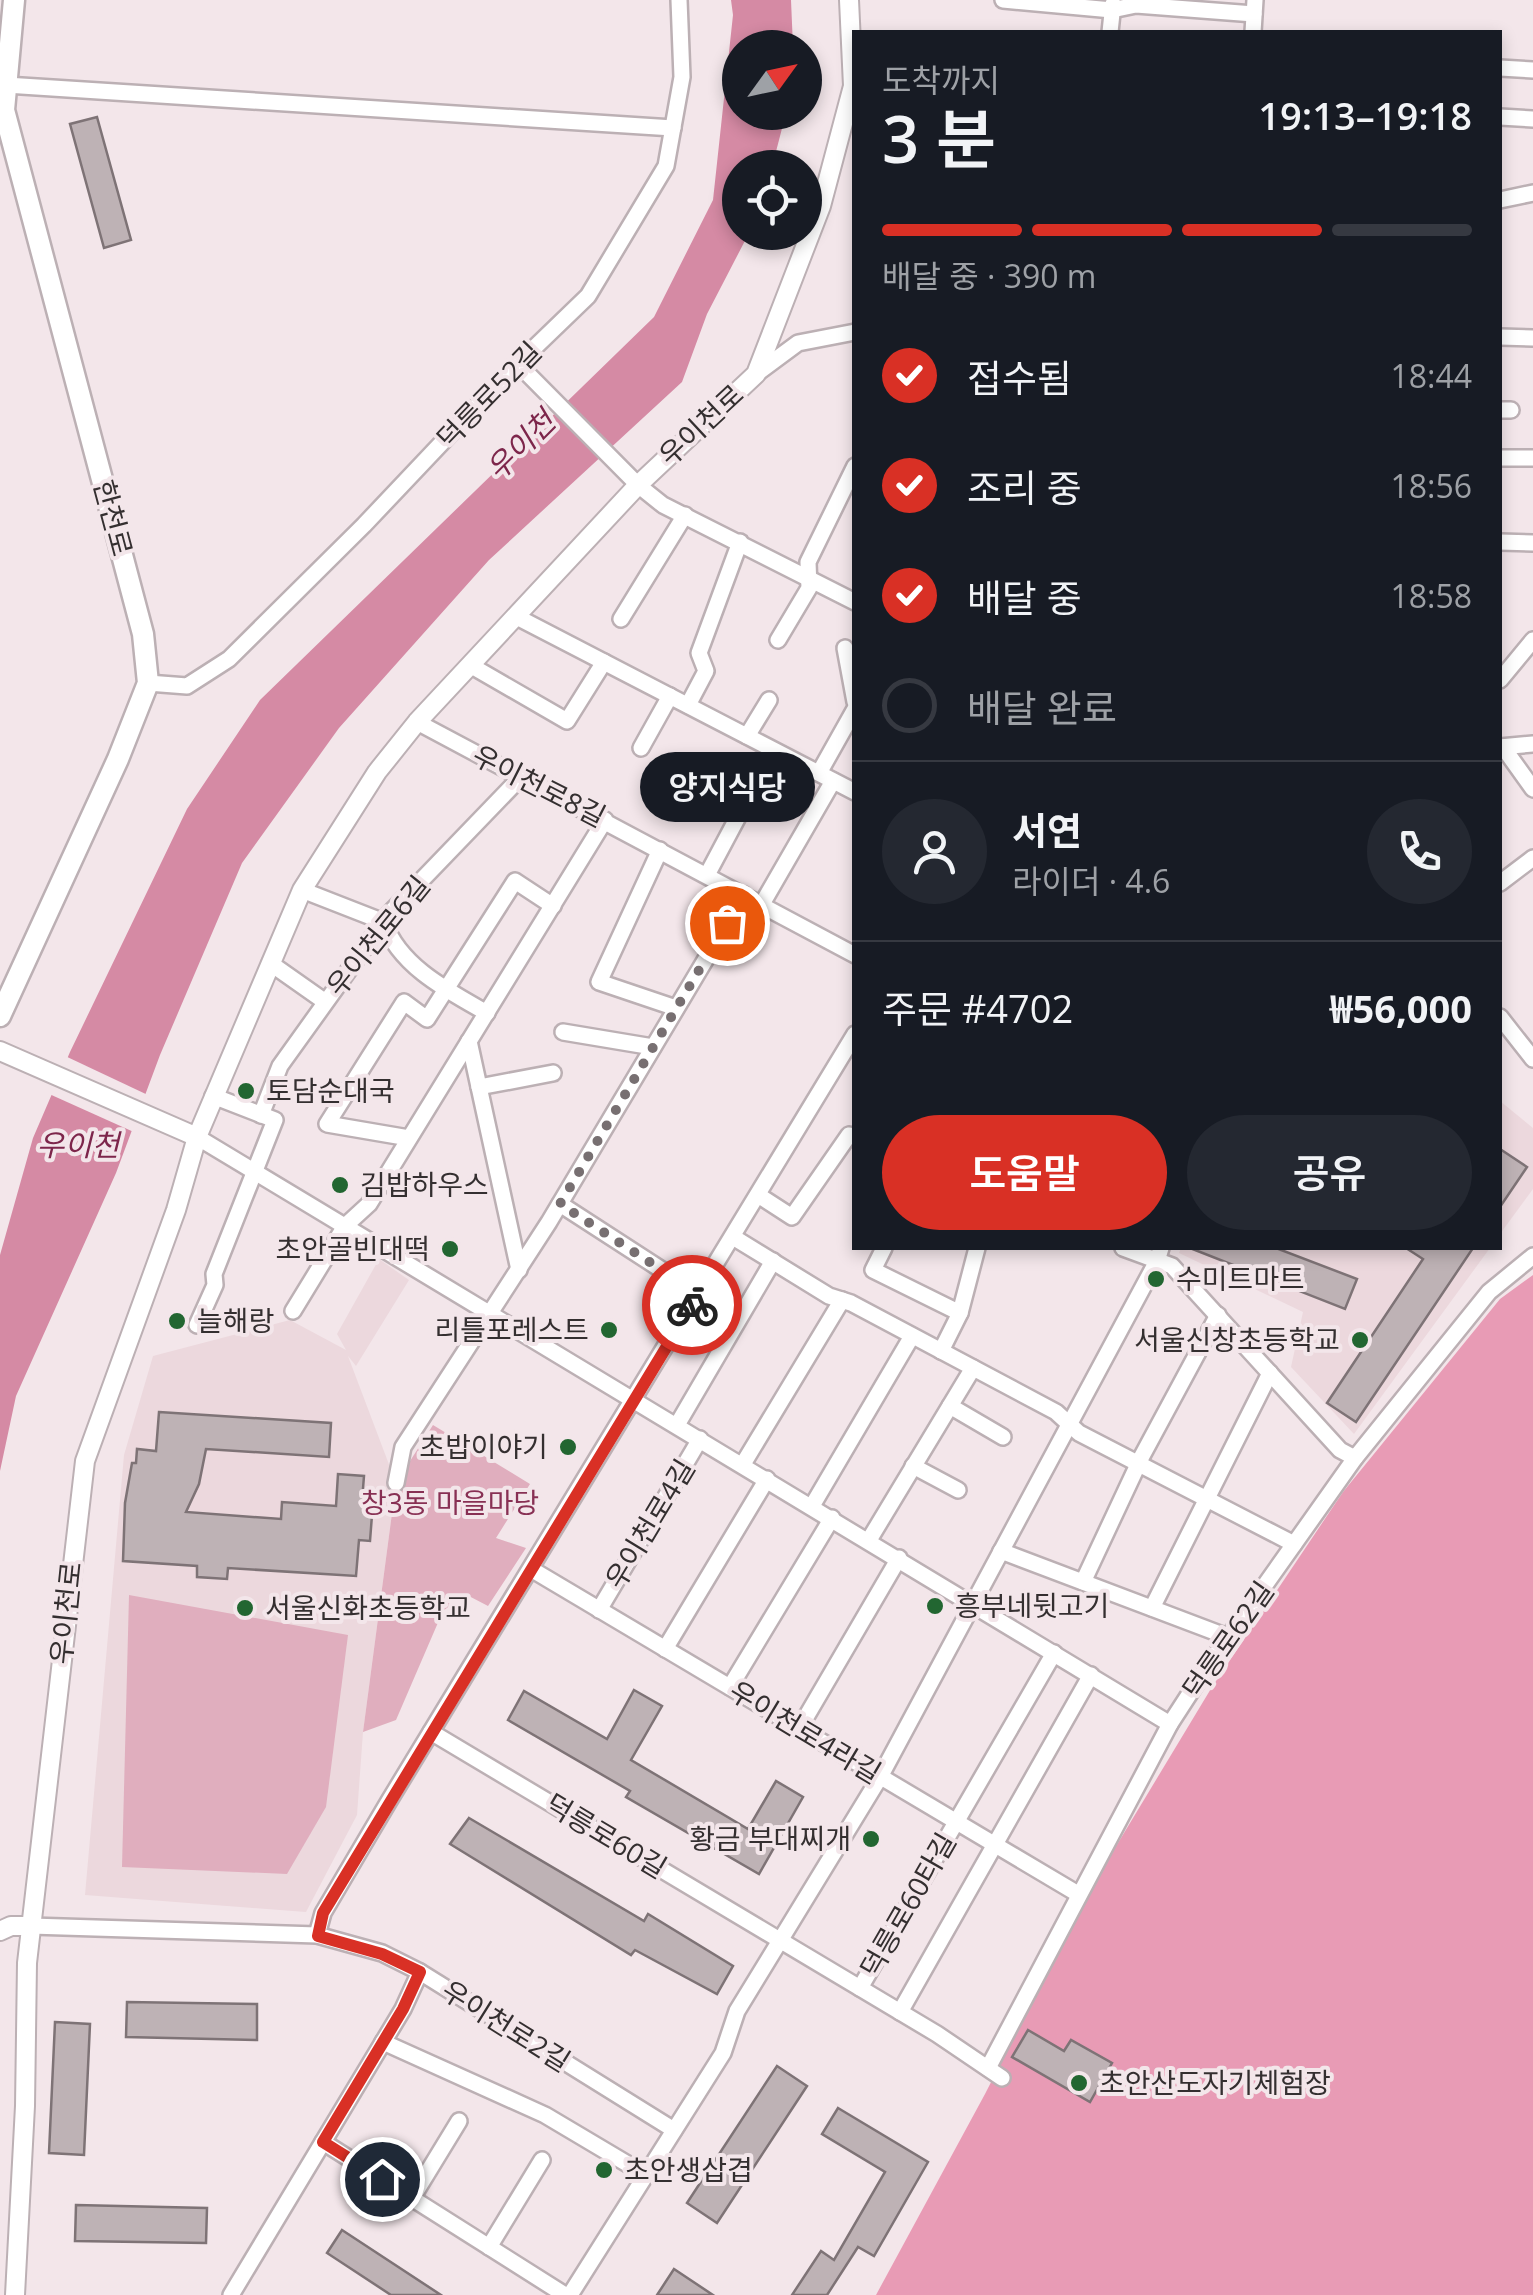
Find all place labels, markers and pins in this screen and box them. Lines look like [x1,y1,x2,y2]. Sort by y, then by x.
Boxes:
callout: 양지식당 [640,753,814,823]
pin [685,881,770,966]
place label: 토담순대국 [266,1071,395,1109]
marker: 토담순대국 [235,1080,257,1102]
place label: 김밥하우스 [360,1165,489,1203]
marker: 김밥하우스 [329,1174,351,1196]
place label: 초안골빈대떡 [275,1229,430,1267]
marker: 초안골빈대떡 [439,1238,461,1260]
place label: 수미트마트 [1176,1259,1305,1297]
marker: 수미트마트 [1145,1268,1167,1290]
place label: 늘해랑 [197,1301,274,1339]
marker: 늘해랑 [166,1310,188,1332]
place label: 리틀포레스트 [434,1310,589,1348]
marker: 리틀포레스트 [598,1319,620,1341]
place label: 서울신창초등학교 [1134,1320,1340,1358]
marker: 서울신창초등학교 [1349,1329,1371,1351]
place label: 초밥이야기 [419,1427,548,1465]
marker: 초밥이야기 [557,1436,579,1458]
place label: 흥부네뒷고기 [955,1586,1110,1624]
place label: 서울신화초등학교 [265,1588,471,1626]
marker: 흥부네뒷고기 [924,1595,946,1617]
marker: 서울신화초등학교 [234,1597,256,1619]
place label: 황금 부대찌개 [689,1819,851,1857]
marker: 황금 부대찌개 [860,1828,882,1850]
place label: 초안산도자기체험장 [1099,2063,1331,2101]
marker: 초안산도자기체험장 [1068,2072,1090,2094]
pin [340,2137,425,2222]
place label: 초안생삽겹 [624,2150,753,2188]
marker: 초안생삽겹 [593,2159,615,2181]

